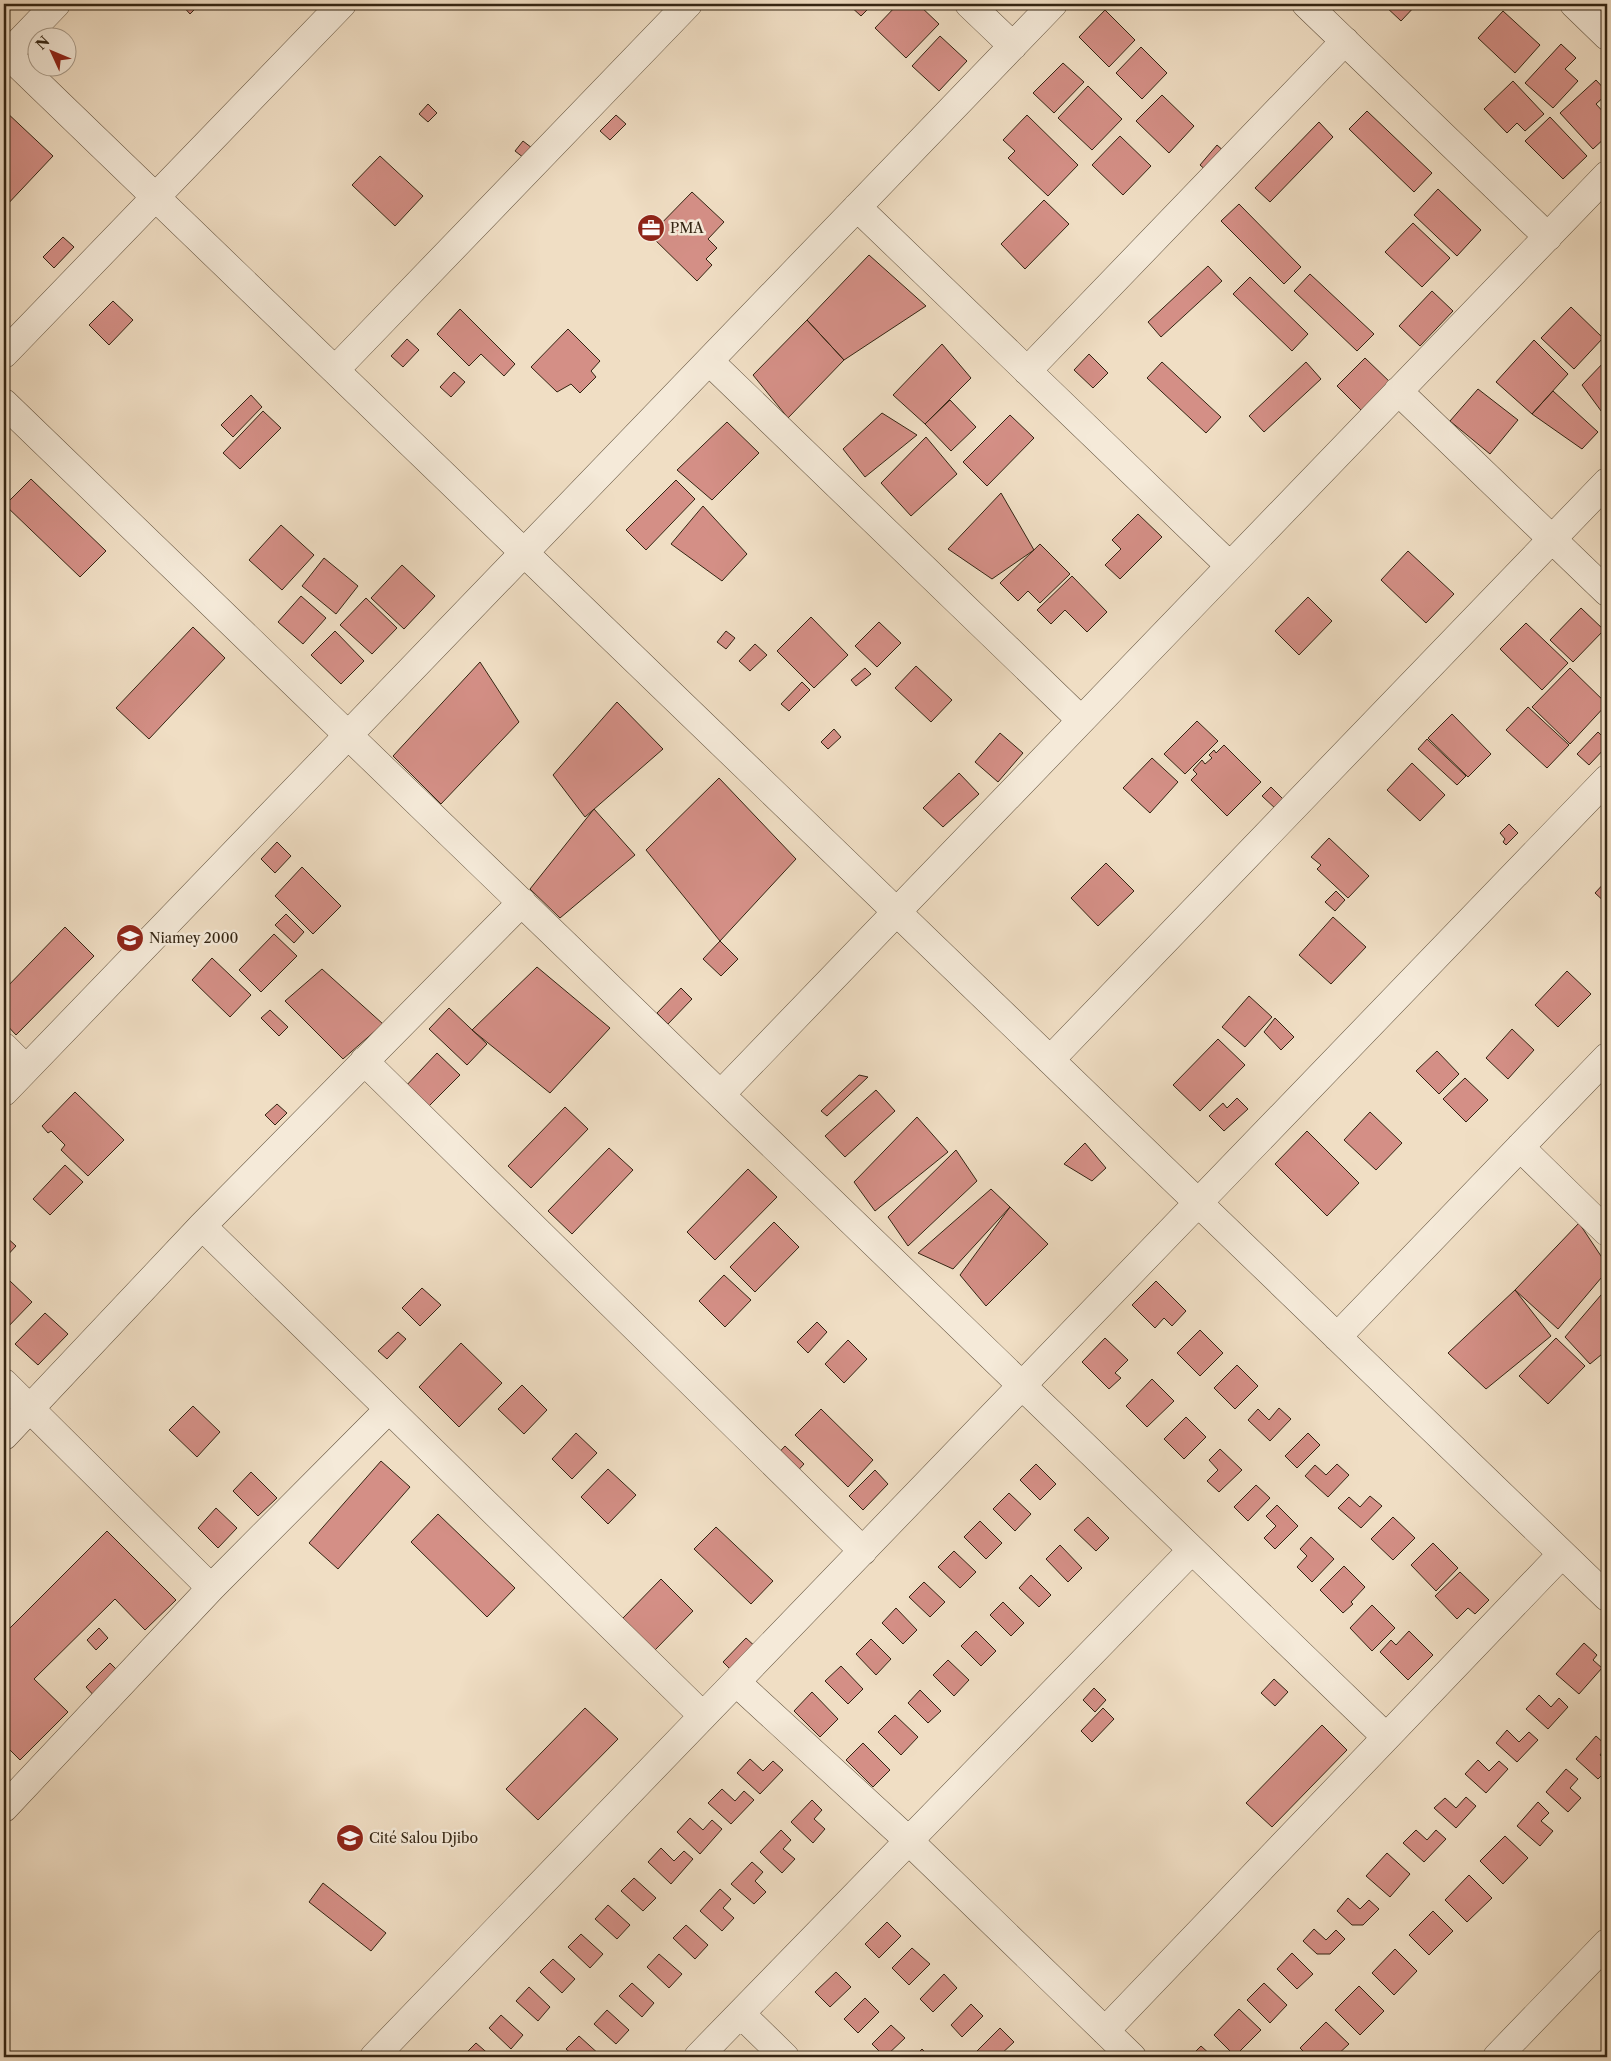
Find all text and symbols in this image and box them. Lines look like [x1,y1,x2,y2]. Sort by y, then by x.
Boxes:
north arrow [28,28,78,78]
text: N [32,32,53,54]
office icon: PMA [636,213,666,243]
place label: PMA [670,219,704,237]
school or university icon: Niamey 2000 [115,923,145,953]
place label: Niamey 2000 [149,929,239,947]
school or university icon: Cité Salou Djibo [335,1823,365,1853]
place label: Cité Salou Djibo [369,1829,478,1847]

